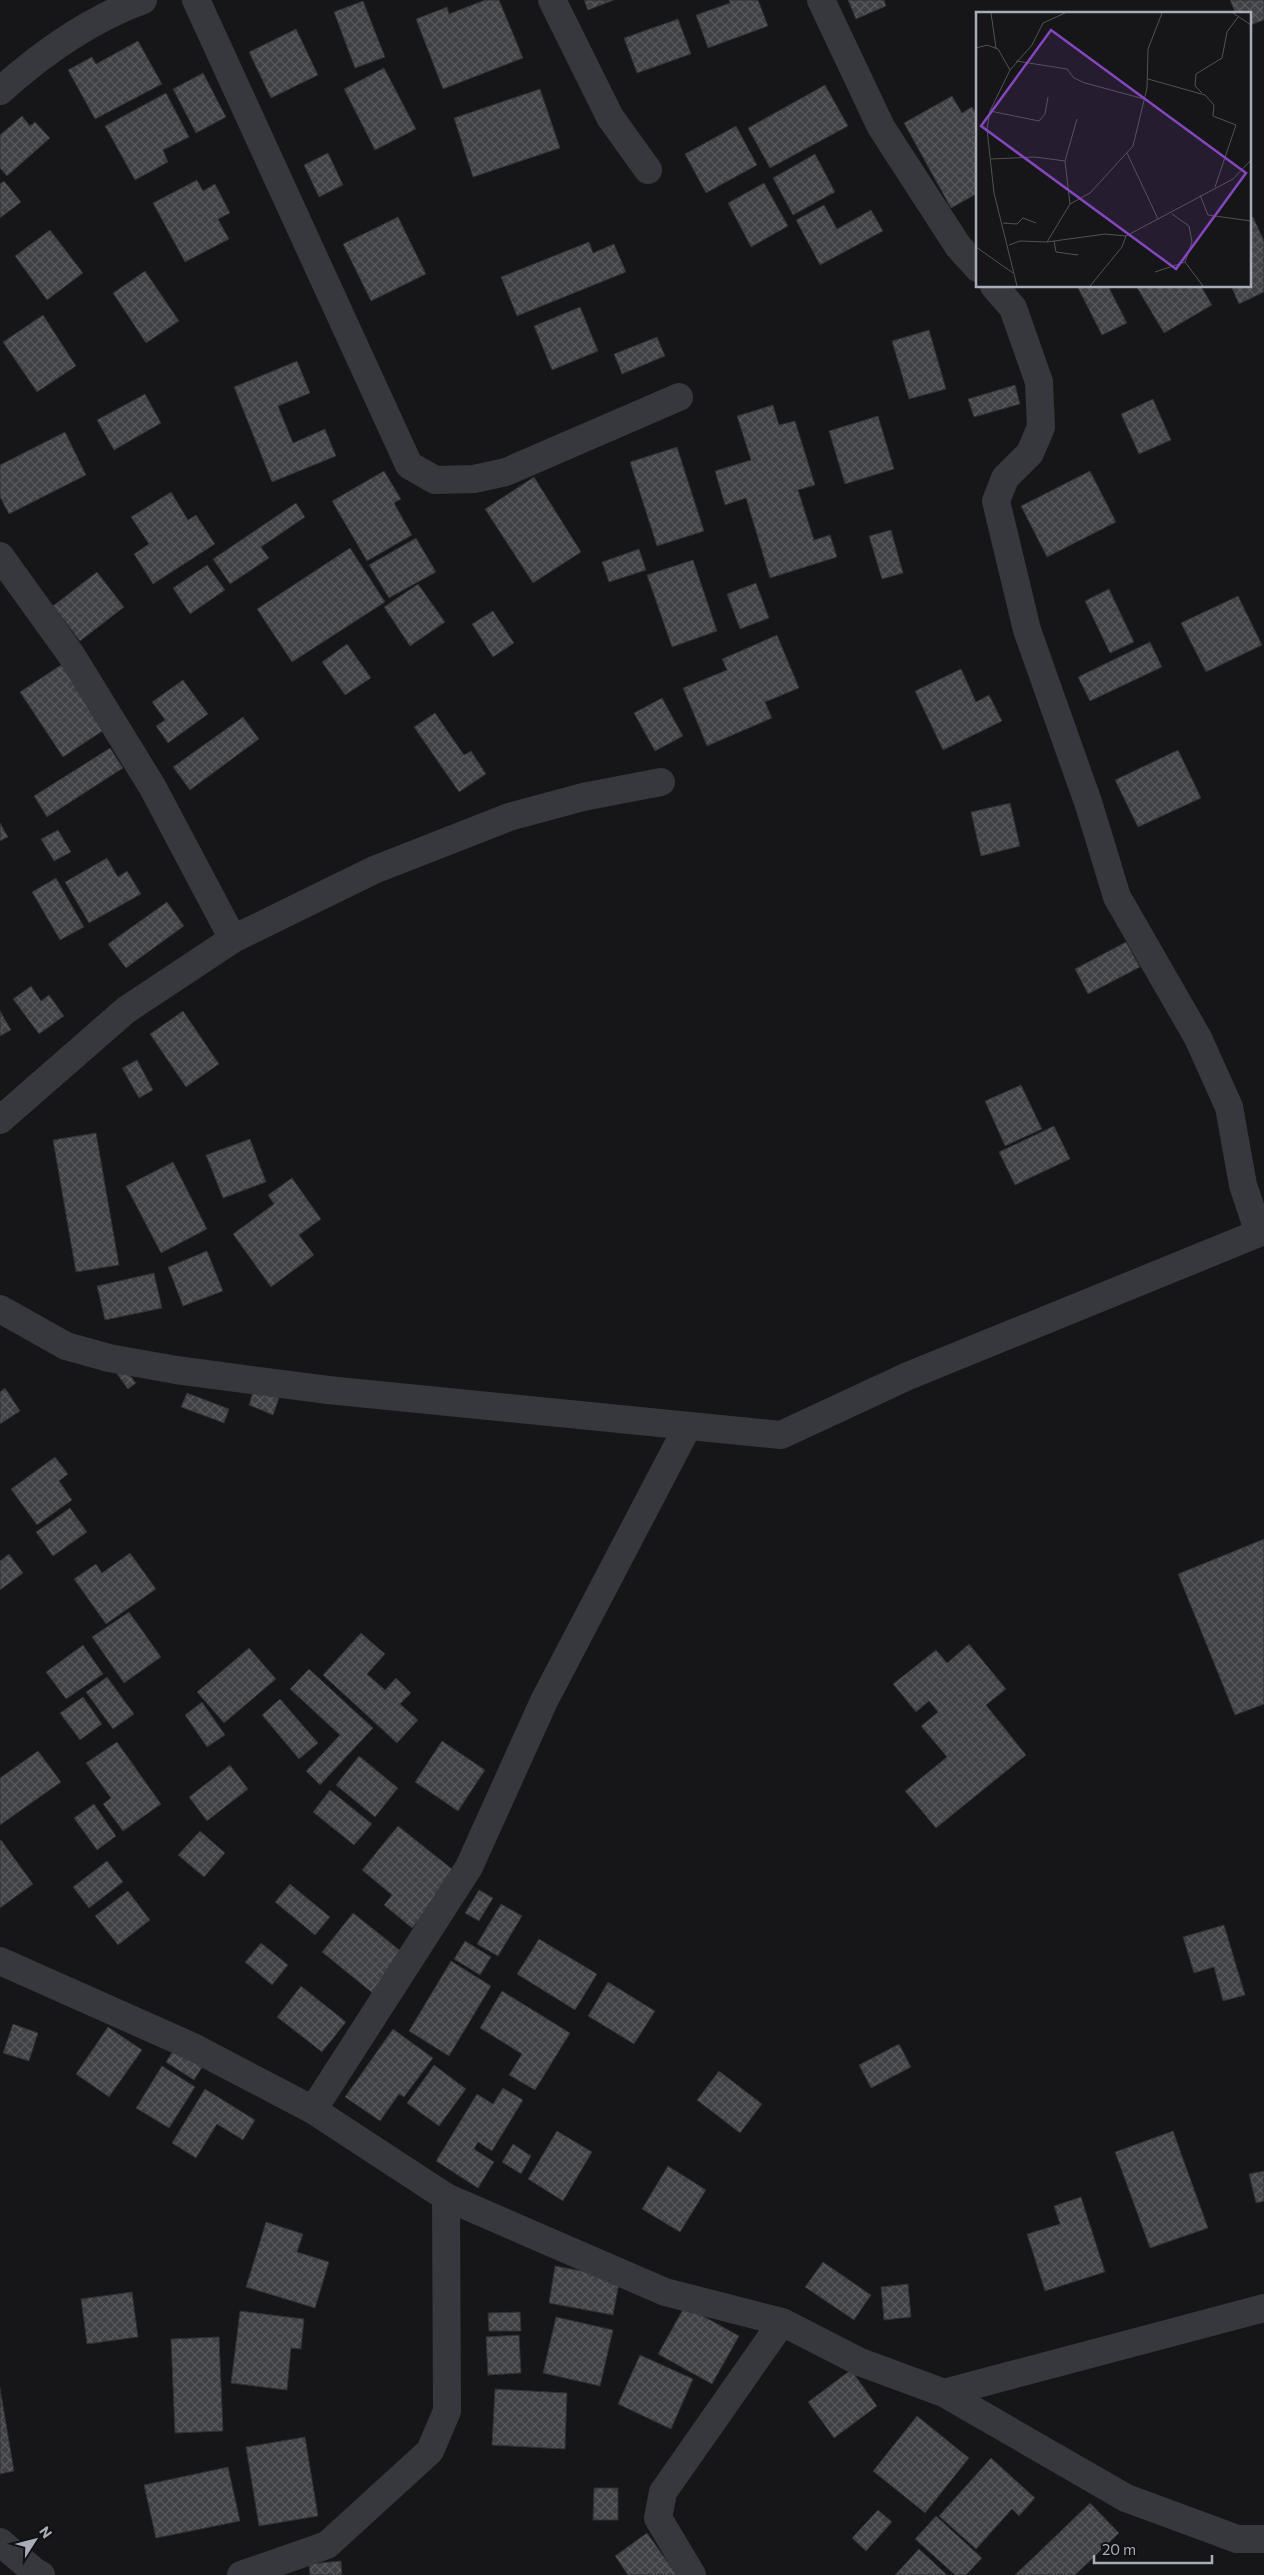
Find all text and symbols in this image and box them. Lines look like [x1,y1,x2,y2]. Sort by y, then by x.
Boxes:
inset map [976,12,1252,288]
north arrow [10,2515,60,2565]
text: N [36,2523,56,2541]
scale bar [1094,2532,1212,2564]
text: 20 m [1102,2540,1136,2558]

